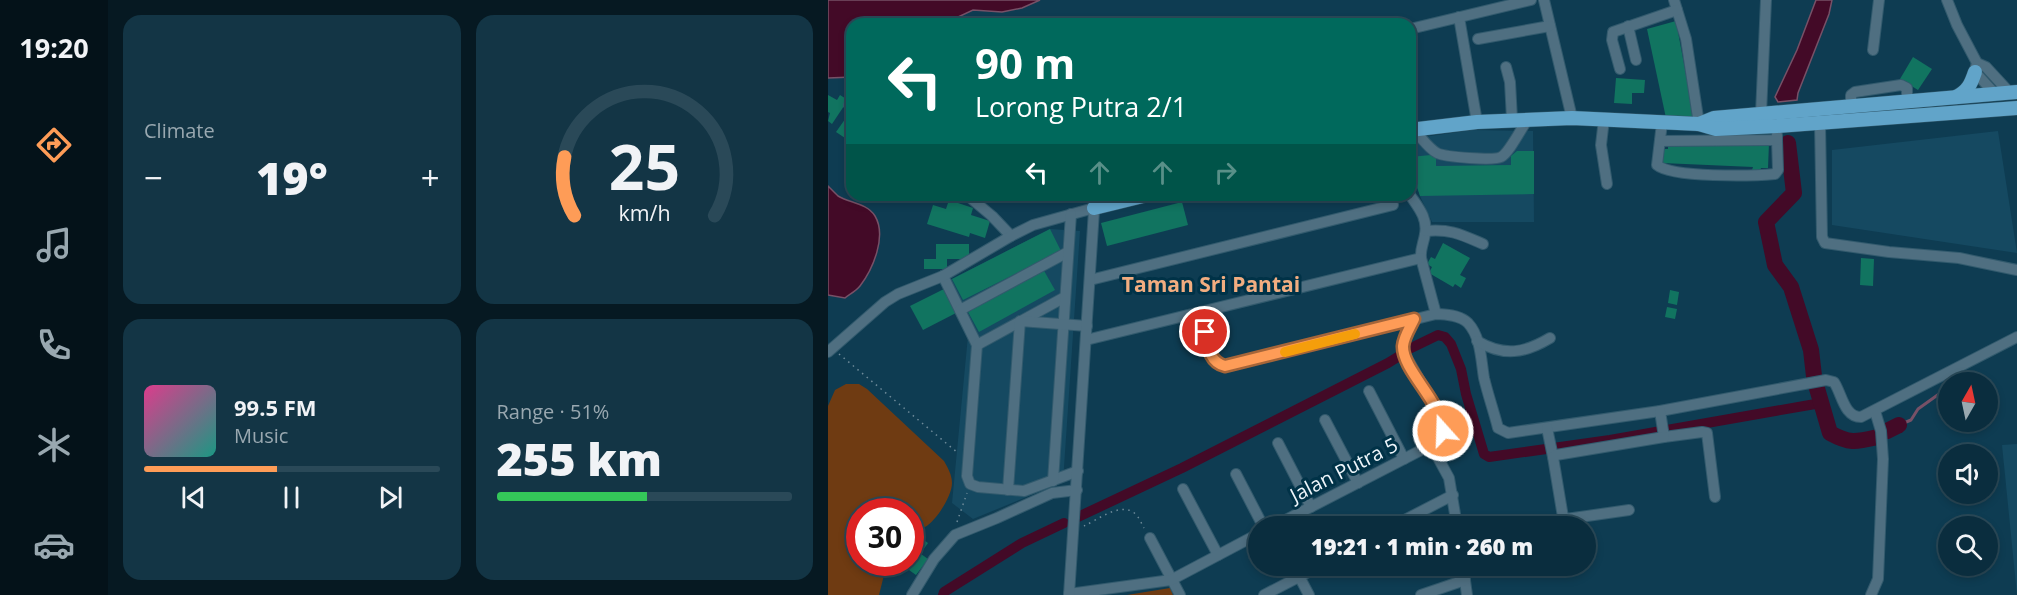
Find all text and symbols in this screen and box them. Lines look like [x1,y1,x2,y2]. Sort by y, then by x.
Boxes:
text: 19:20 [19,29,89,66]
text: 90 m [975,34,1075,91]
icon: left [876,42,954,120]
text: Lorong Putra 2/1 [975,88,1187,125]
text: Climate [144,117,215,144]
text: 25 [609,123,680,208]
icon: directions [33,124,75,166]
text: 19° [256,147,328,208]
text: − [144,155,163,200]
text: + [421,155,440,200]
icon: left [1020,156,1053,189]
icon: ahead [1083,156,1116,189]
icon: ahead [1146,156,1179,189]
icon: right [1209,156,1242,189]
text: km/h [618,199,670,228]
icon: music [33,224,75,266]
district label: Taman Sri Pantai [1122,270,1300,298]
pin [1179,306,1230,357]
icon: arrive [1188,315,1221,348]
icon: phone [33,324,75,366]
north arrow [1938,372,1998,432]
map controls [1938,372,1998,576]
text: 99.5 FM [234,392,317,422]
text: Range · 51% [497,398,609,425]
position arrow [1411,399,1475,463]
text: Music [234,422,288,449]
icon: climate [33,424,75,466]
text: 255 km [497,428,662,489]
street label: Jalan Putra 5 [1284,431,1402,509]
button: sound [1938,444,1998,504]
icon: previous [177,481,210,514]
icon: pause [275,481,308,514]
icon: next [374,481,407,514]
speed limit sign: 30 [846,498,924,576]
button: search [1938,516,1998,576]
icon: car [33,524,75,566]
text: 19:21 · 1 min · 260 m [1311,531,1533,561]

